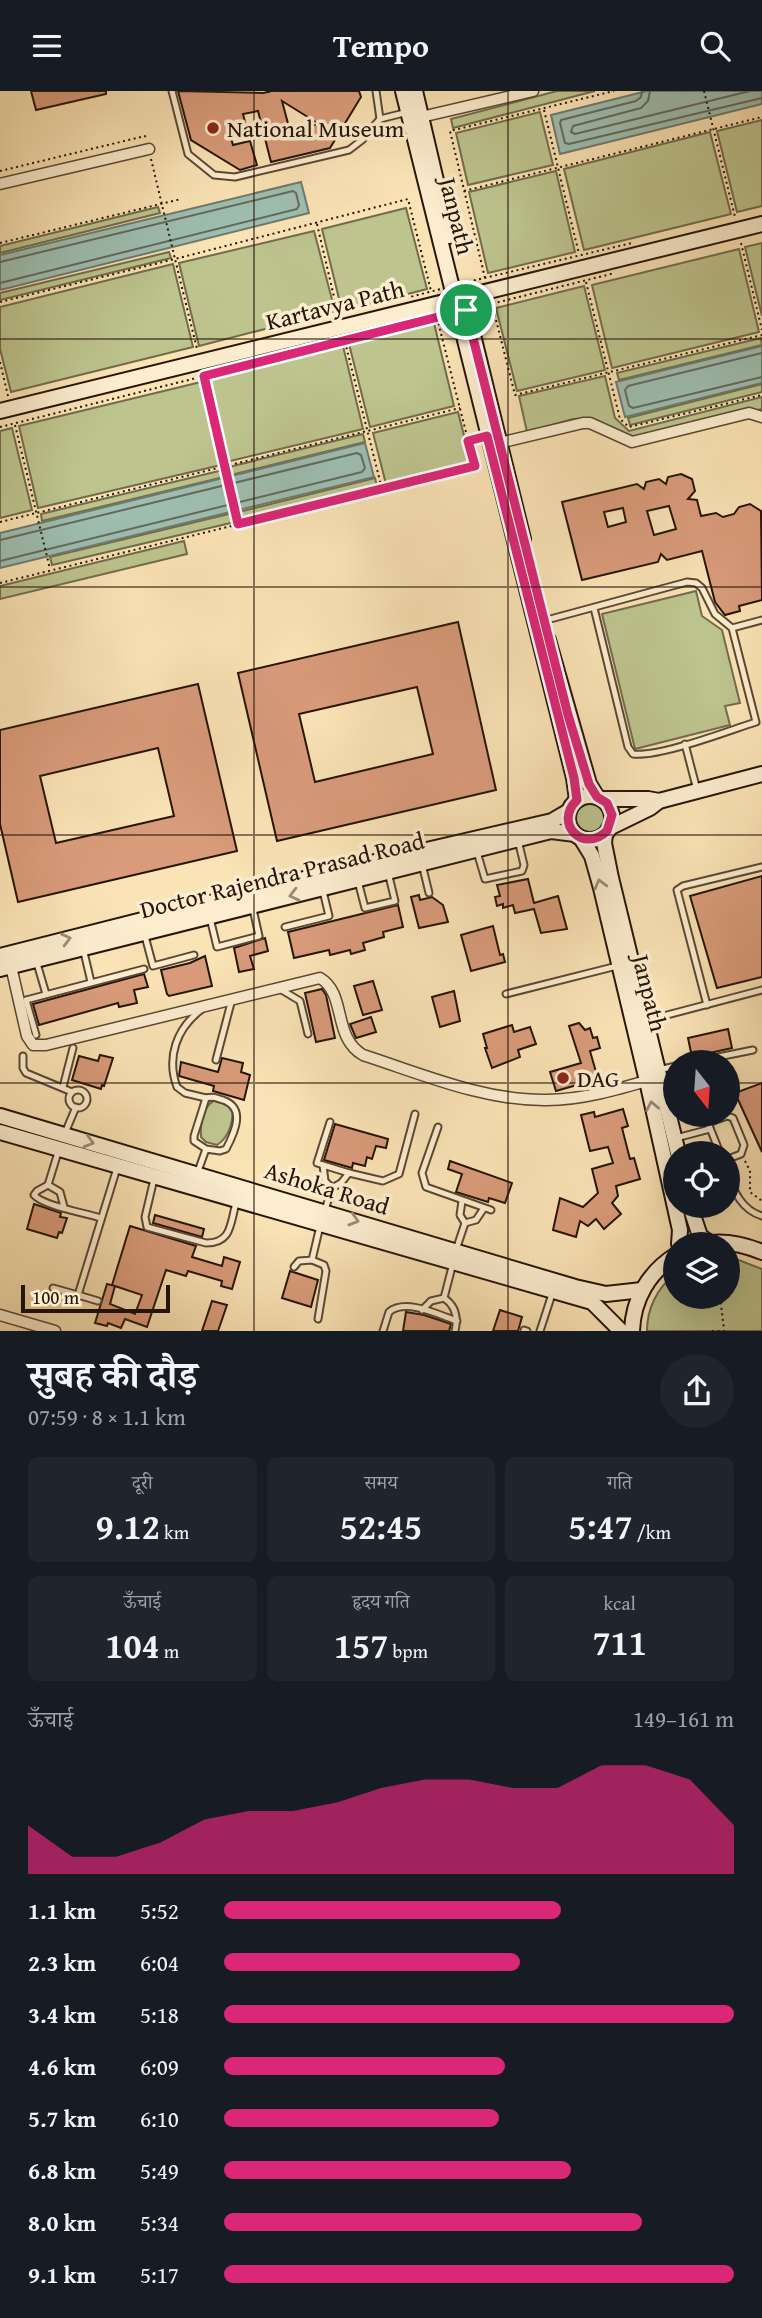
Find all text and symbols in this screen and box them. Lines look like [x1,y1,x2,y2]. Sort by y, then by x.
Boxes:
text: Tempo [333,22,429,69]
icon: menu [28,27,66,65]
icon: search [696,27,734,65]
place label: National Museum [227,111,405,146]
marker: National Museum [205,120,221,136]
street label: Janpath [430,171,484,259]
street label: Kartavya Path [262,271,408,339]
pin [436,280,496,340]
icon: arrive [447,291,485,329]
street label: Doctor Rajendra Prasad Road [136,823,428,927]
one-way arrow [593,878,608,890]
one-way arrow [288,887,300,901]
one-way arrow [60,933,72,947]
street label: Janpath [623,948,677,1036]
north arrow [663,1050,740,1127]
map controls [663,1050,740,1309]
place label: DAG [577,1061,619,1096]
marker: DAG [555,1070,571,1086]
one-way arrow [646,1100,661,1112]
one-way arrow [83,1134,95,1149]
button: locate [663,1141,740,1218]
street label: Ashoka Road [260,1152,394,1224]
one-way arrow [348,1212,360,1226]
button: layers [663,1232,740,1309]
scale bar [21,1282,170,1314]
text: 100 m [32,1283,79,1311]
text: सुबह की दौड़ [28,1346,197,1402]
button: share [660,1354,734,1428]
text: 07:59 · 8 × 1.1 km [28,1400,186,1433]
text: दूरी [132,1468,153,1496]
text: समय [364,1468,398,1496]
text: गति [607,1468,632,1496]
text: 9.12 [96,1501,160,1552]
text: 52:45 [340,1501,422,1552]
text: 5:47 [568,1501,633,1552]
text: km [160,1518,189,1546]
text: /km [633,1518,671,1546]
text: ऊँचाई [124,1587,161,1615]
text: हृदय गति [352,1587,410,1615]
text: kcal [603,1589,636,1617]
text: 711 [592,1617,647,1668]
text: 104 [105,1620,160,1671]
text: 157 [334,1620,388,1671]
text: m [160,1637,179,1665]
text: bpm [388,1637,428,1665]
text: ऊँचाई [28,1702,73,1735]
text: 149–161 m [633,1702,734,1735]
text: 1.1 km [28,1894,96,1927]
text: 5:52 [140,1894,179,1927]
text: 2.3 km [28,1946,96,1979]
text: 6:04 [140,1946,179,1979]
text: 3.4 km [28,1998,96,2031]
text: 5:18 [140,1998,179,2031]
text: 4.6 km [28,2050,96,2083]
text: 6:09 [140,2050,179,2083]
text: 5.7 km [28,2102,96,2135]
text: 6:10 [140,2102,179,2135]
text: 6.8 km [28,2154,96,2187]
text: 5:49 [140,2154,179,2187]
text: 8.0 km [28,2206,96,2239]
text: 5:34 [140,2206,179,2239]
text: 9.1 km [28,2258,96,2291]
text: 5:17 [140,2258,179,2291]

